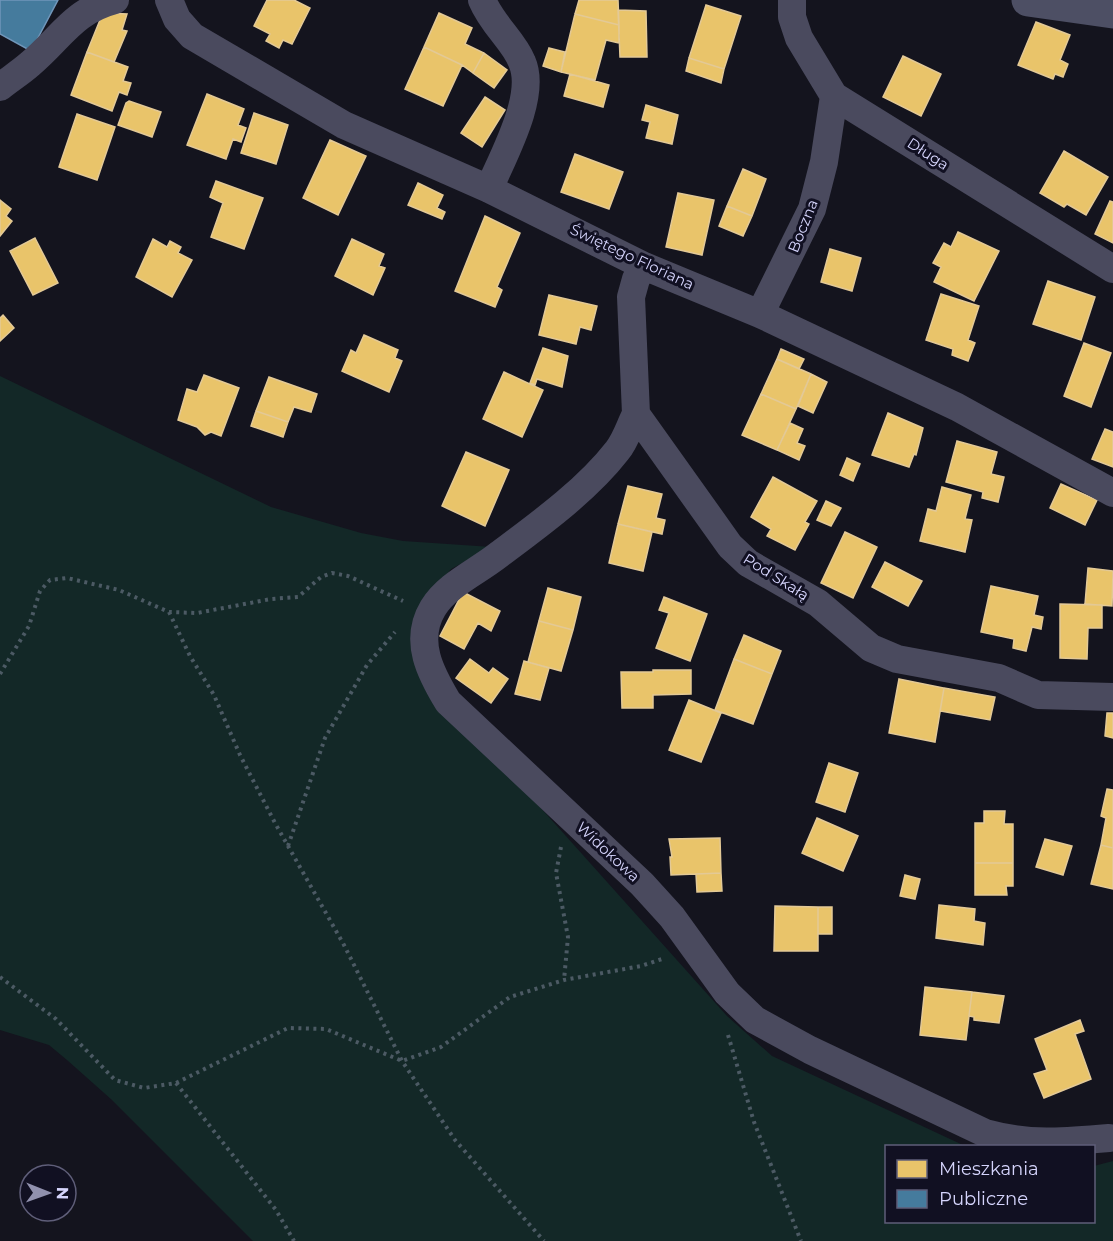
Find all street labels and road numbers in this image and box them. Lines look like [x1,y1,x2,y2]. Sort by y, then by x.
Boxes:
street label: Długa [904,133,953,174]
street label: Boczna [783,196,822,255]
street label: Świętego Floriana [567,220,697,294]
street label: Pod Skałą [740,549,813,604]
street label: Widokowa [573,818,644,886]

